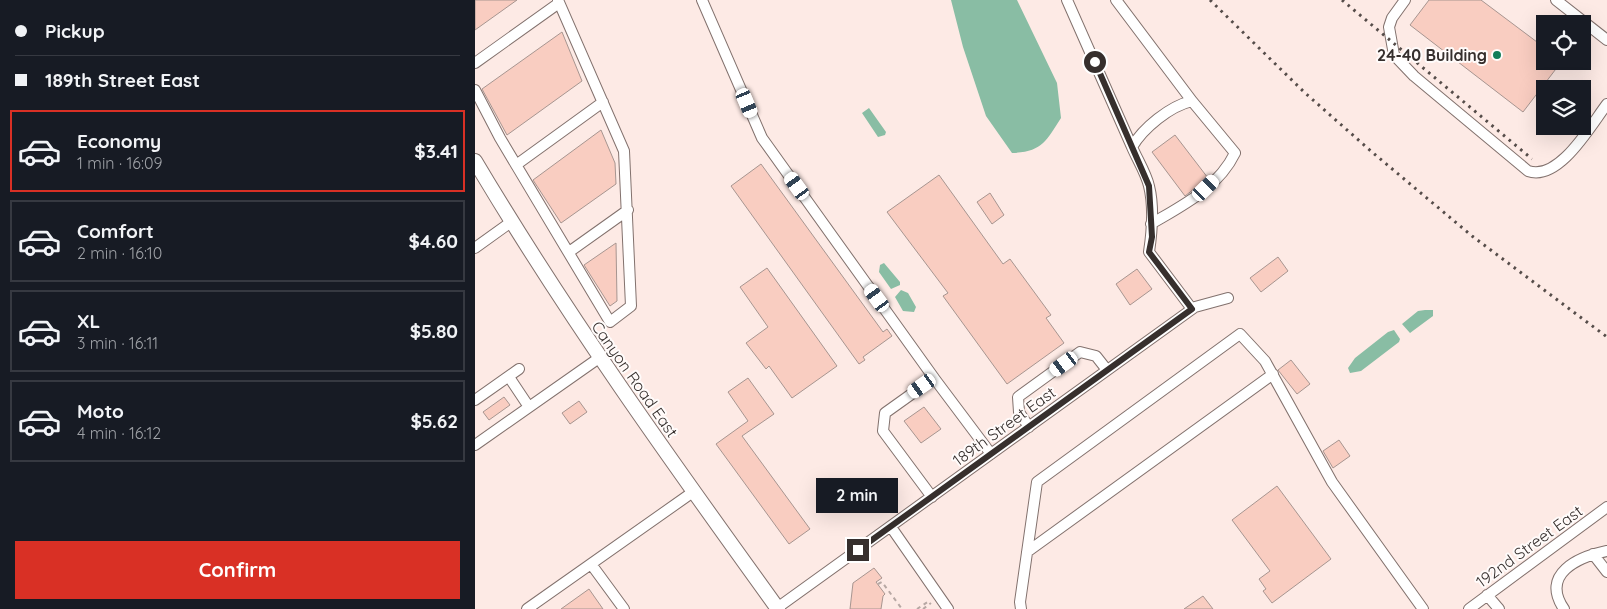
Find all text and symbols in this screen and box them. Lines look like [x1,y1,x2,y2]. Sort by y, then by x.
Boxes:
map controls [1536,15,1591,135]
button: locate [1536,15,1591,70]
text: Pickup [45,19,105,43]
place label: 24-40 Building [1377,45,1487,65]
marker: 24-40 Building [1491,49,1503,61]
route start [1084,51,1106,73]
text: 189th Street East [45,68,200,92]
button: layers [1536,80,1591,135]
car [734,86,759,120]
icon: car [17,129,62,174]
text: Economy [77,129,161,153]
text: $3.41 [414,139,458,163]
text: 1 min · 16:09 [77,153,162,173]
car [782,169,811,203]
car [1190,172,1222,204]
icon: car [17,219,62,264]
text: Comfort [77,219,154,243]
text: $4.60 [409,229,458,253]
text: 2 min · 16:10 [77,243,162,263]
car [862,281,891,315]
icon: car [17,309,62,354]
text: XL [77,309,100,333]
street label: Canyon Road East [587,317,683,441]
text: $5.80 [410,319,458,343]
text: 3 min · 16:11 [77,333,158,353]
car [1047,349,1080,379]
car [905,371,938,401]
street label: 189th Street East [949,382,1059,470]
icon: car [17,399,62,444]
text: Moto [77,399,124,423]
text: $5.62 [410,409,458,433]
text: 4 min · 16:12 [77,423,161,443]
callout: 2 min [817,478,899,512]
text: 2 min [836,485,878,505]
street label: 192nd Street East [1472,501,1586,591]
route end [847,539,869,561]
button: Confirm [15,541,460,599]

